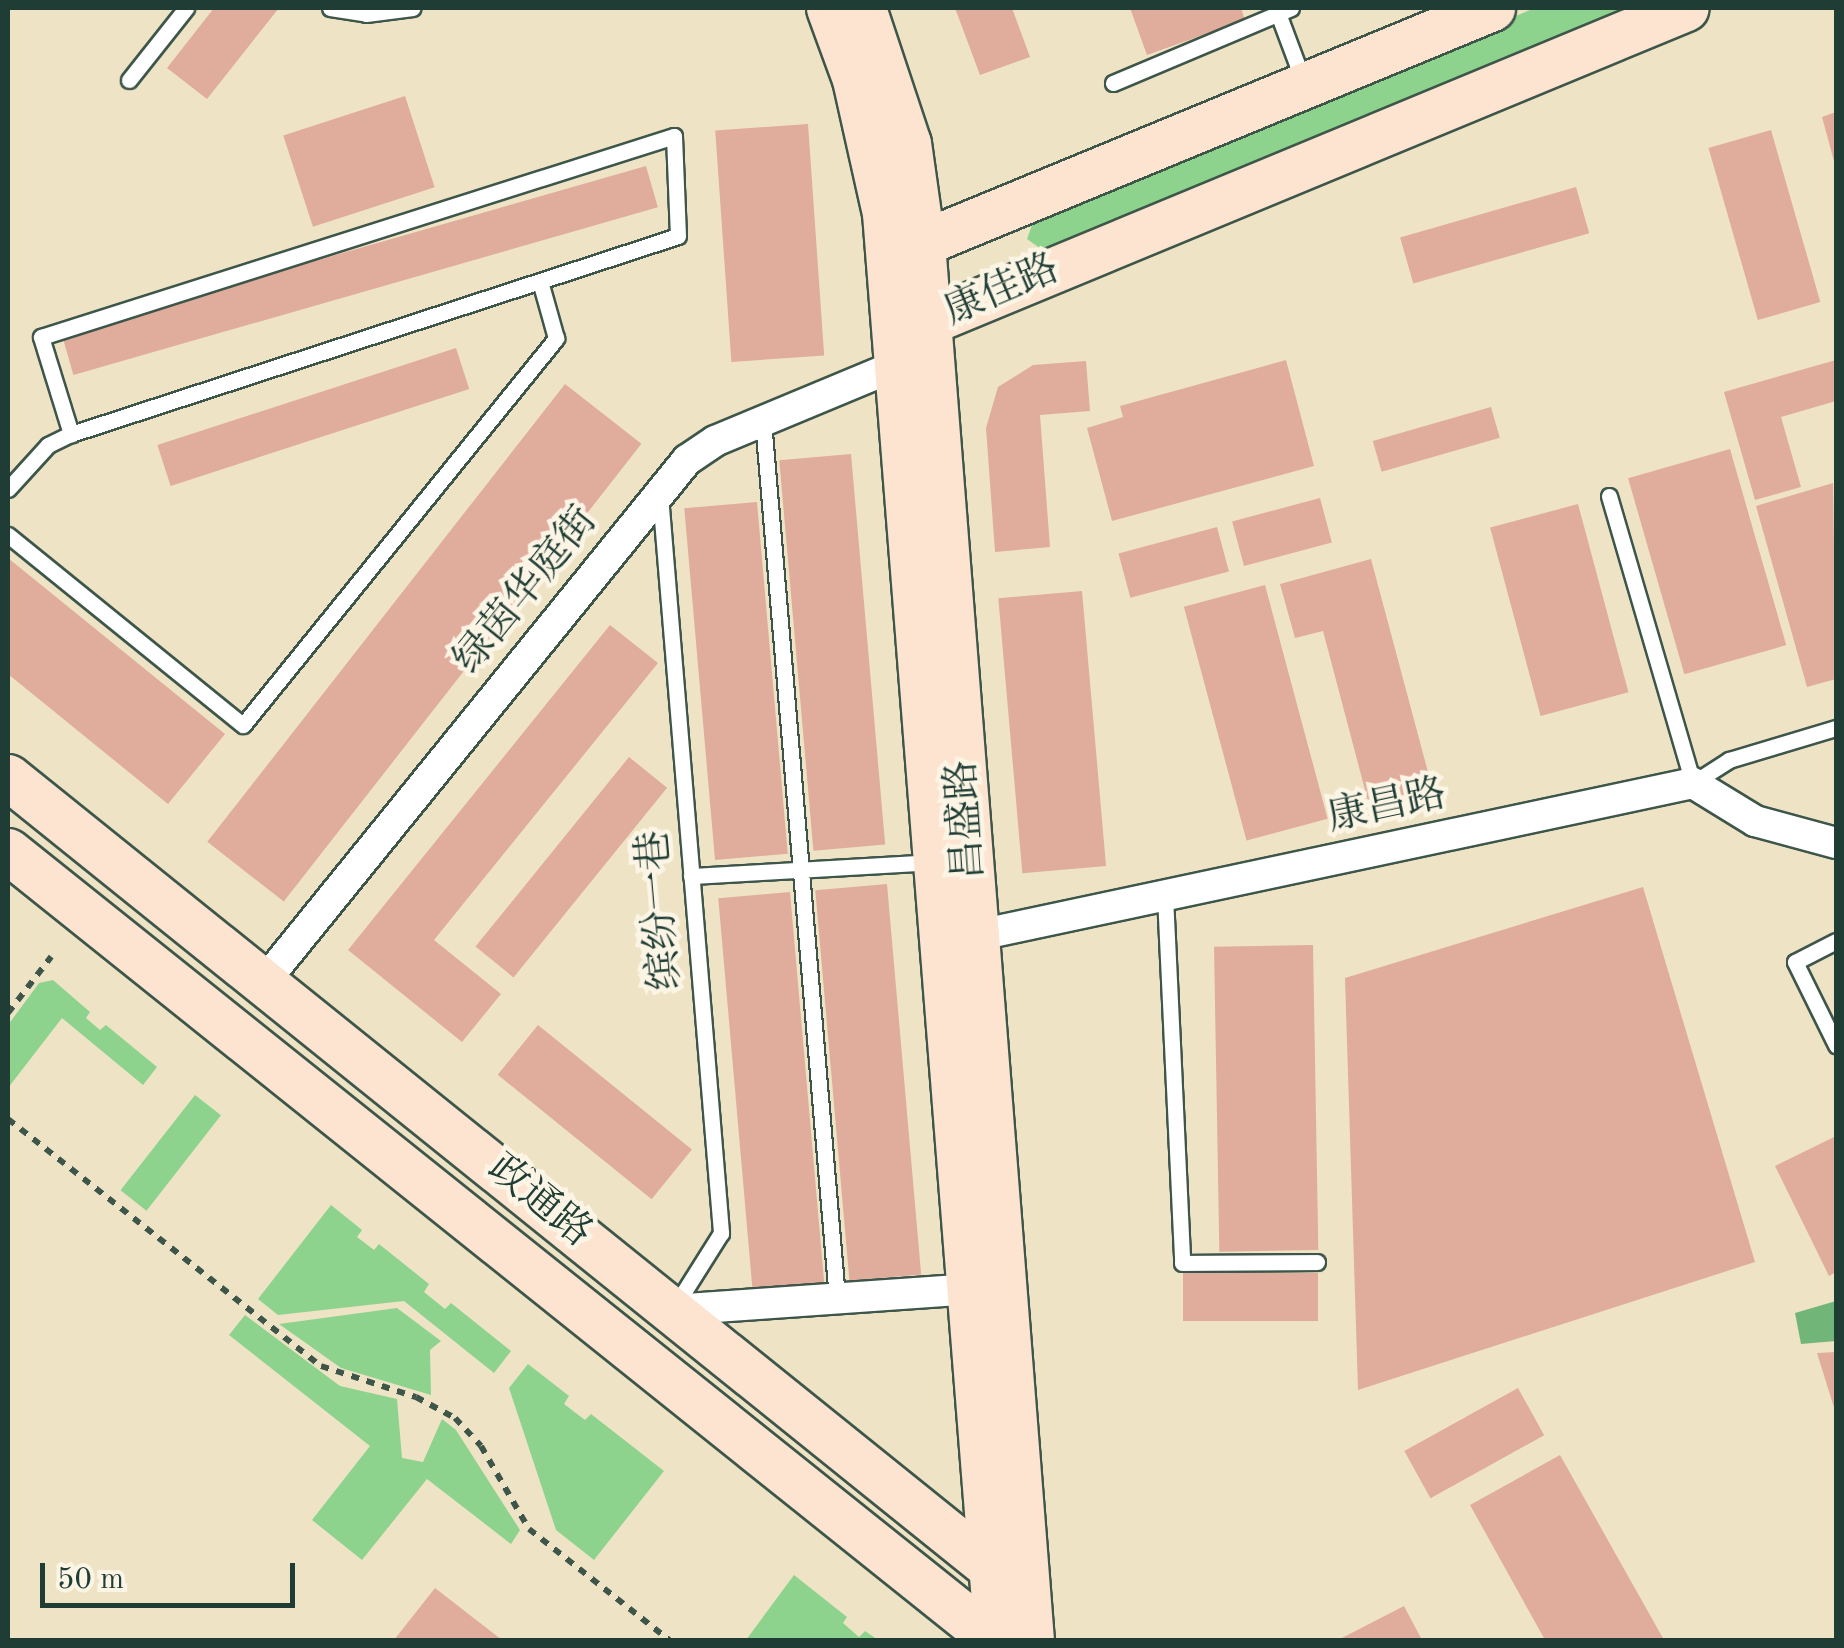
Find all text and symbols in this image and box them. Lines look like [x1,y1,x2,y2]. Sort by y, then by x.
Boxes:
street label: 康佳路 [937,245,1067,337]
street label: 绿茵华庭街 [445,498,609,684]
street label: 昌盛路 [939,758,995,882]
street label: 康昌路 [1323,771,1451,843]
street label: 缤纷一巷 [630,828,692,992]
street label: 政通路 [477,1146,601,1258]
scale bar [45,1543,300,1605]
text: 50 m [57,1565,124,1595]

